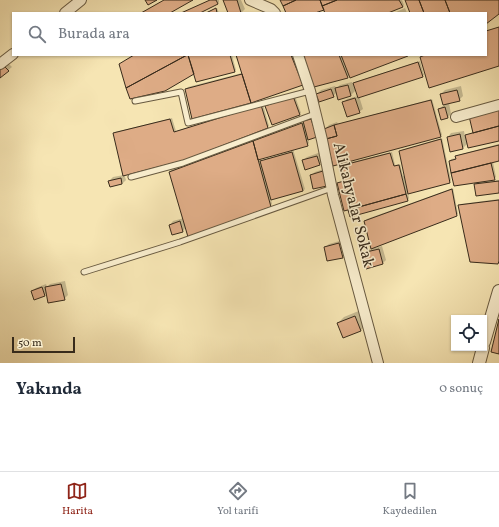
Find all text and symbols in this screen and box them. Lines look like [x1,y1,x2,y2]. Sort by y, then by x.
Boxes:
search box [12,12,487,56]
icon: search [26,23,48,45]
text: Burada ara [58,24,130,45]
street label: Alikahyalar Sokak [327,140,379,270]
map controls [451,315,487,351]
button: locate [451,315,487,351]
scale bar [12,335,75,354]
text: 50 m [18,336,42,351]
text: Yakında [16,378,82,401]
text: 0 sonuç [439,380,483,398]
tab: Harita [62,480,93,519]
tab: Yol tarifi [217,480,259,519]
tab: Kaydedilen [383,480,437,519]

